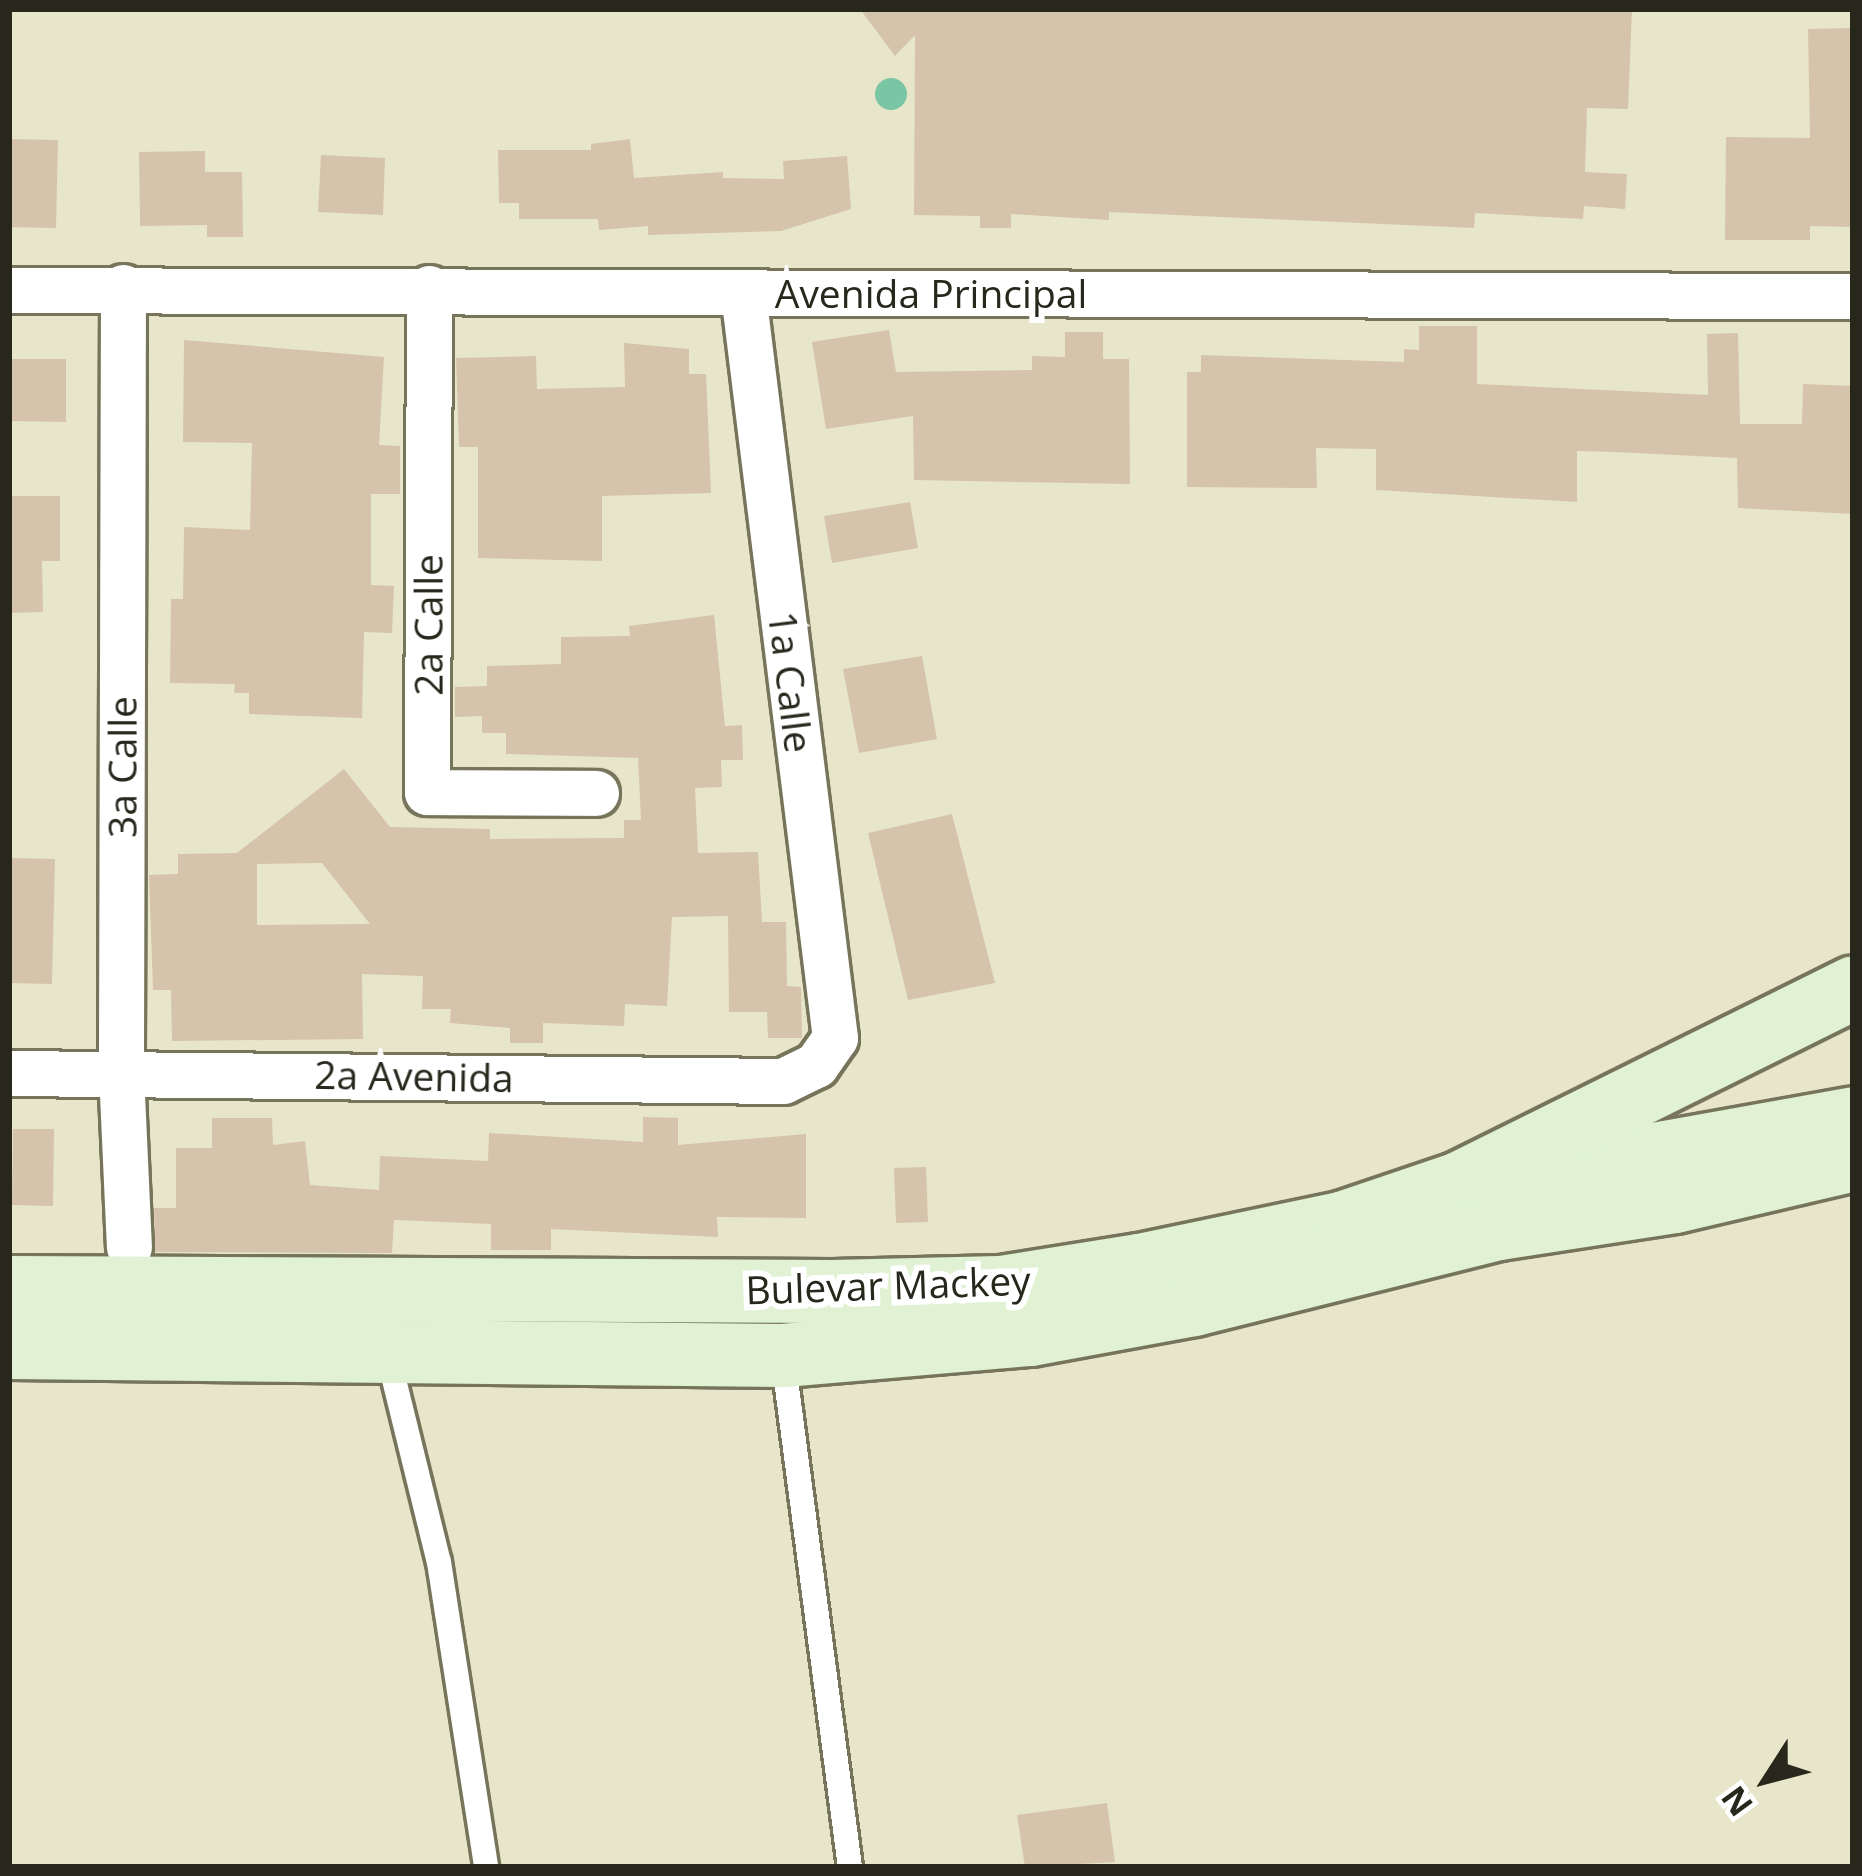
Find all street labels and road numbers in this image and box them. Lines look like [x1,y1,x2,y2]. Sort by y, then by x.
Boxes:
street label: Avenida Principal [775,270,1087,316]
street label: 2a Calle [405,554,451,696]
street label: 1a Calle [759,609,823,755]
street label: 3a Calle [99,696,145,838]
street label: 2a Avenida [314,1051,514,1101]
street label: Bulevar Mackey [745,1257,1031,1313]

